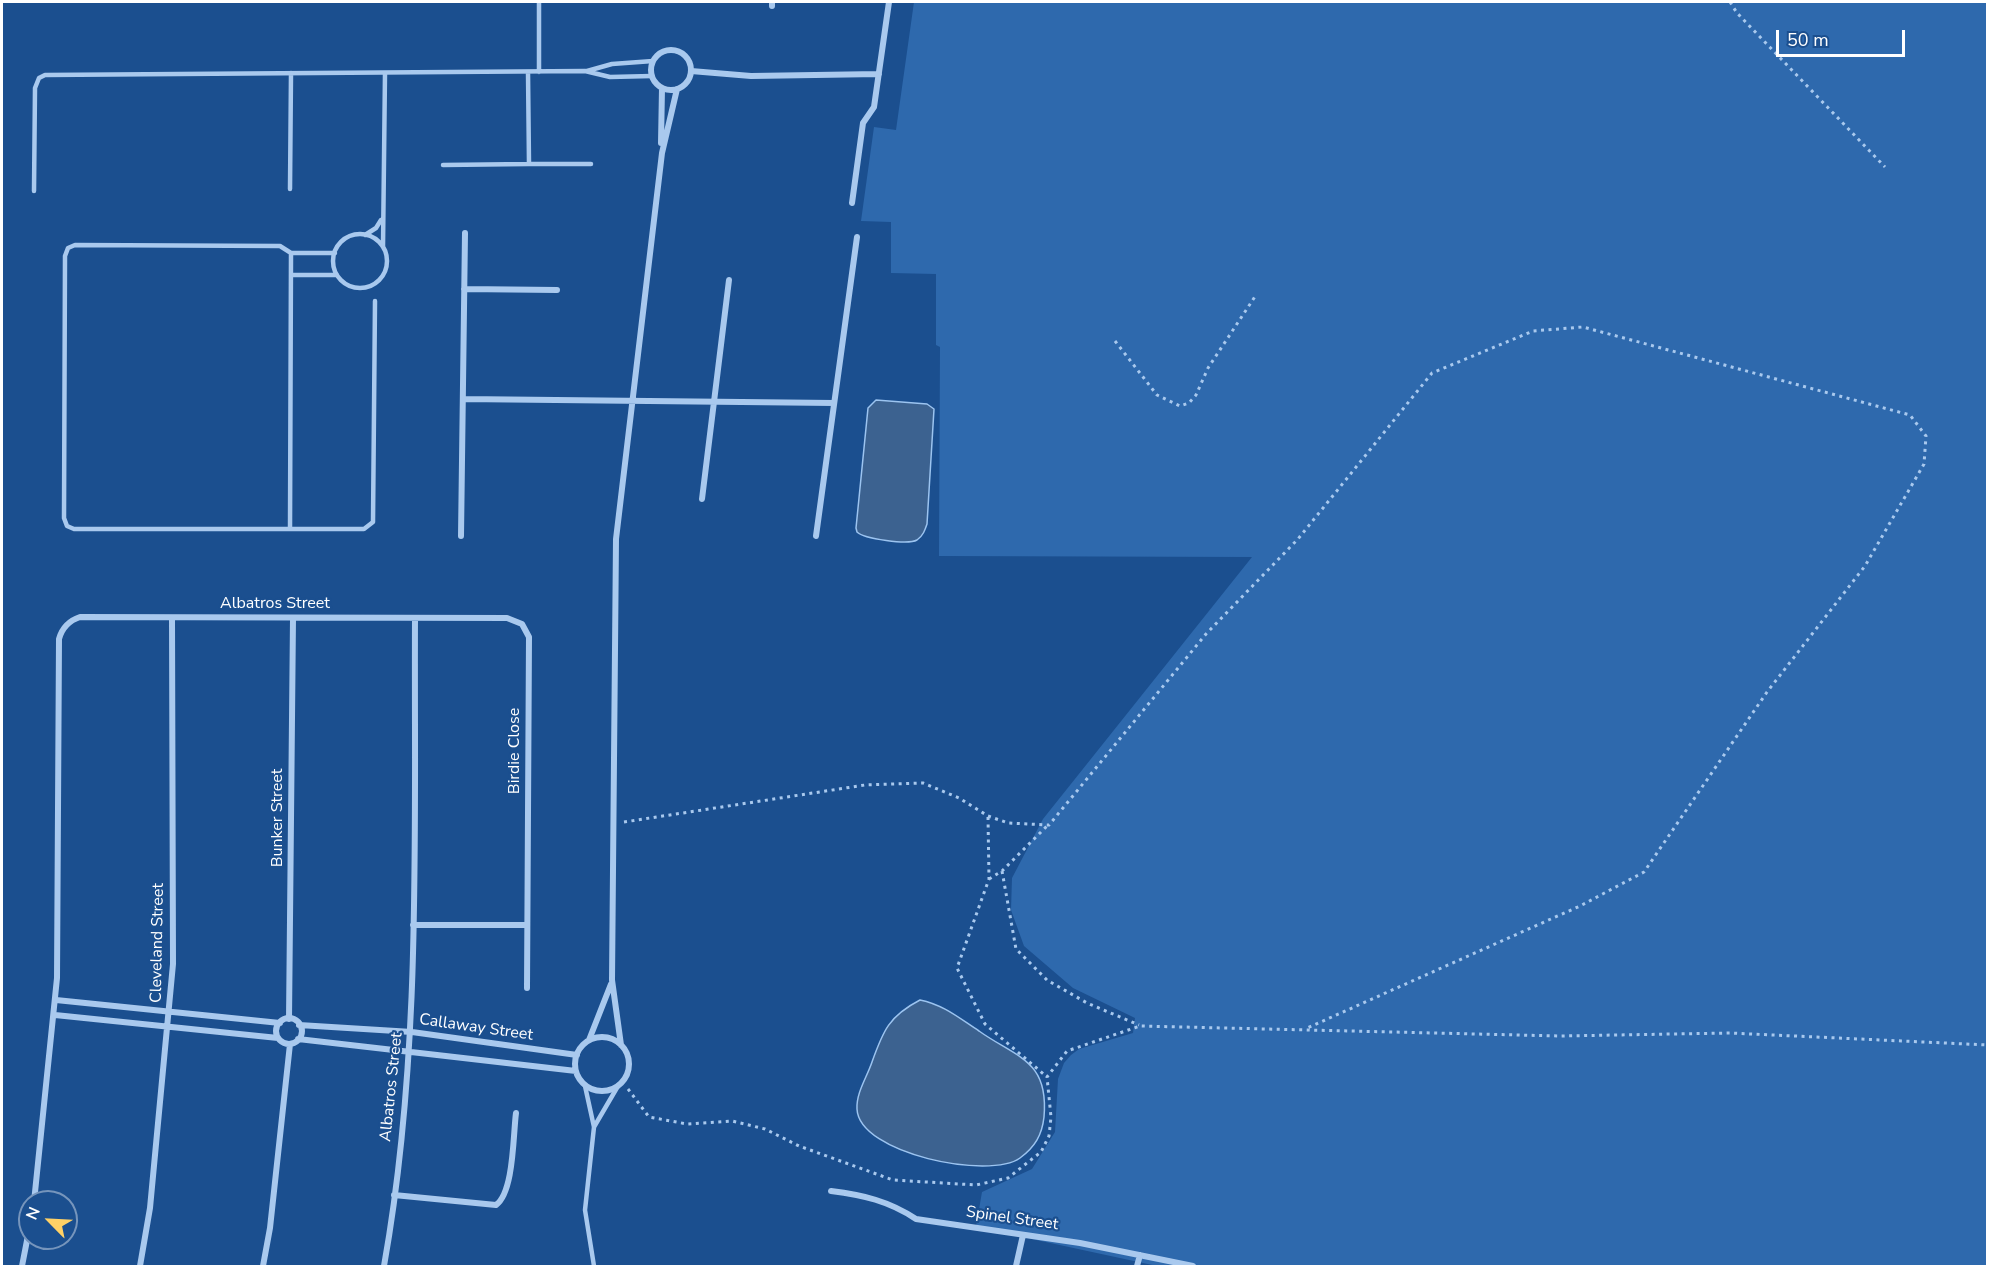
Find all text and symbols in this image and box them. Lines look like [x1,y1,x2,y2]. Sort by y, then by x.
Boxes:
scale bar [1779,18,1908,56]
text: 50 m [1787,28,1829,52]
street label: Albatros Street [220,594,330,614]
street label: Birdie Close [505,708,525,794]
street label: Bunker Street [268,769,288,867]
street label: Cleveland Street [147,883,169,1003]
street label: Callaway Street [418,1011,534,1045]
street label: Albatros Street [377,1031,407,1143]
north arrow [18,1190,78,1250]
street label: Spinel Street [965,1203,1059,1235]
text: N [21,1204,46,1223]

